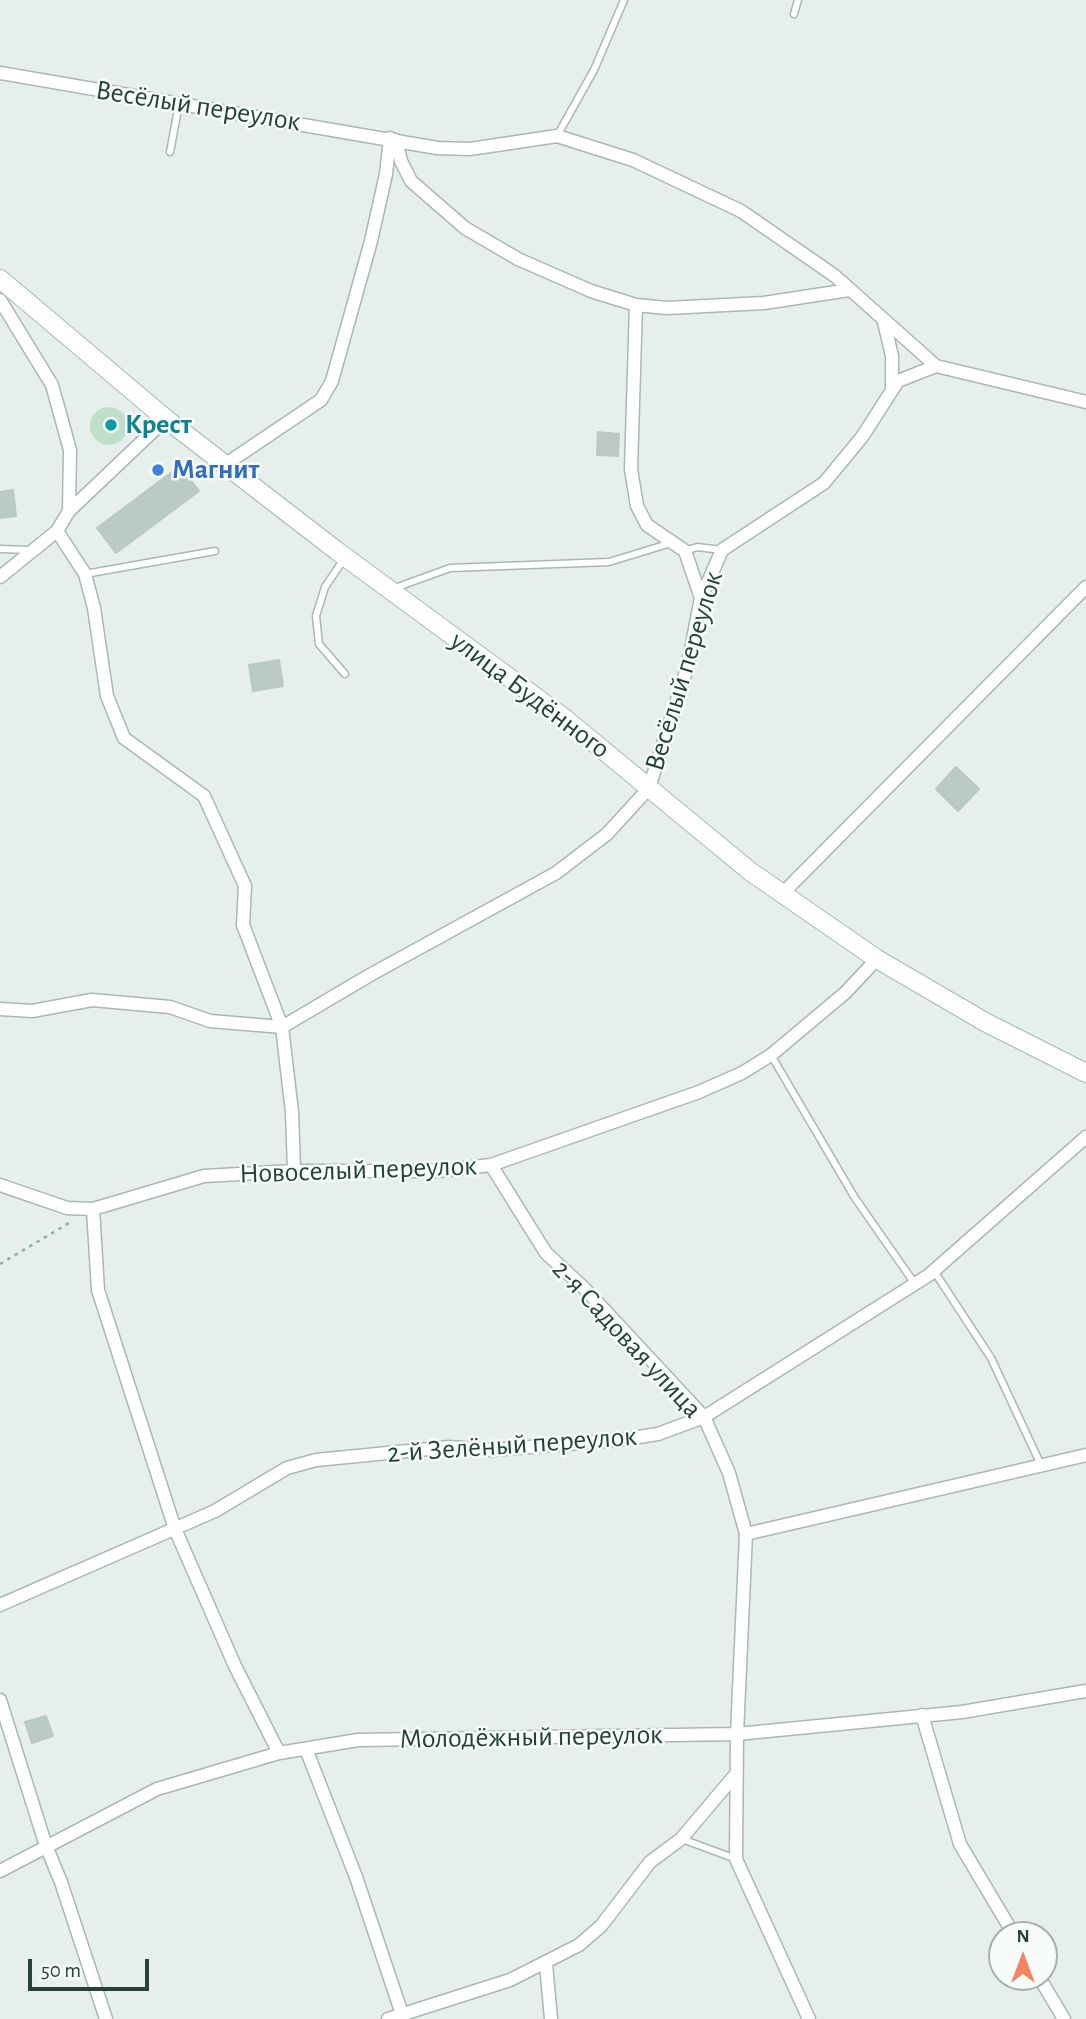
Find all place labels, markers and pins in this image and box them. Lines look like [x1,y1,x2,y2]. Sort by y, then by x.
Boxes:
place label: Крест [125,408,192,442]
marker: Крест [103,417,119,433]
place label: Магнит [172,453,259,487]
marker: Магнит [150,462,166,478]

